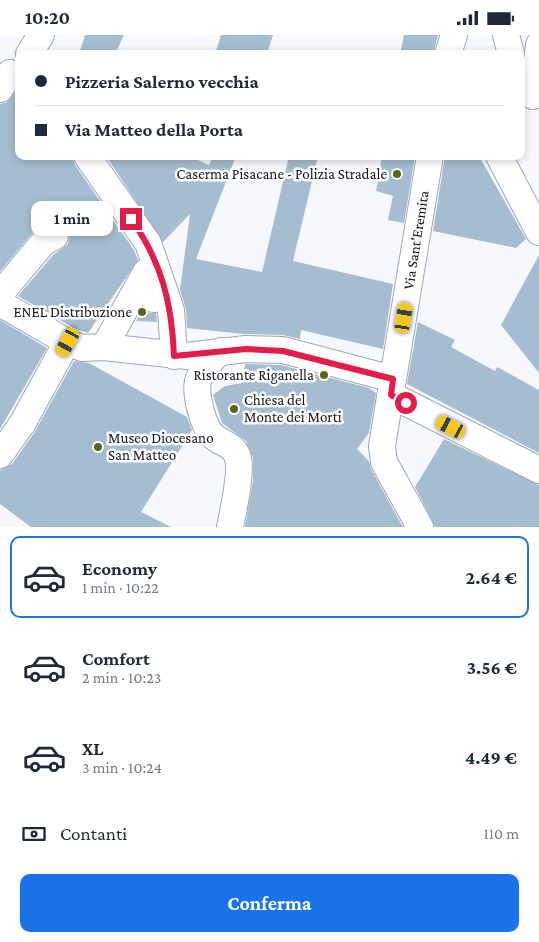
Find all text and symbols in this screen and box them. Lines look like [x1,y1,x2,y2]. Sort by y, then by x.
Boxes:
text: 10:20 [25,7,70,28]
text: Pizzeria Salerno vecchia [65,71,259,92]
text: Via Matteo della Porta [65,119,243,140]
place label: Caserma Pisacane - Polizia Stradale [177,166,387,182]
marker: Caserma Pisacane - Polizia Stradale [391,168,403,180]
street label: Via Sant'Eremita [400,189,432,291]
callout: 1 min [31,201,114,237]
route end [120,208,142,230]
text: 1 min [54,210,90,227]
car [394,302,413,334]
place label: ENEL Distribuzione [13,304,132,320]
marker: ENEL Distribuzione [136,306,148,318]
car [54,325,81,359]
place label: Ristorante Riganella [193,367,314,384]
marker: Ristorante Riganella [318,369,330,381]
place label: Chiesa del Monte dei Morti [244,392,342,425]
route start [395,392,417,414]
marker: Chiesa del Monte dei Morti [228,403,240,415]
car [434,414,467,440]
place label: Museo Diocesano San Matteo [108,430,214,463]
marker: Museo Diocesano San Matteo [92,441,104,453]
icon: car [22,555,67,600]
text: Economy [82,558,157,579]
text: 2.64 € [465,567,517,588]
text: 1 min · 10:22 [82,579,159,596]
icon: car [22,645,67,690]
text: Comfort [82,648,150,669]
text: 3.56 € [467,657,517,678]
text: 2 min · 10:23 [82,669,161,686]
icon: car [22,735,67,780]
text: XL [82,738,104,759]
text: 4.49 € [465,747,517,768]
text: 3 min · 10:24 [82,759,162,776]
icon: cash [20,820,48,848]
text: Contanti [60,823,127,844]
text: 110 m [483,825,519,842]
button: Conferma [20,874,519,932]

